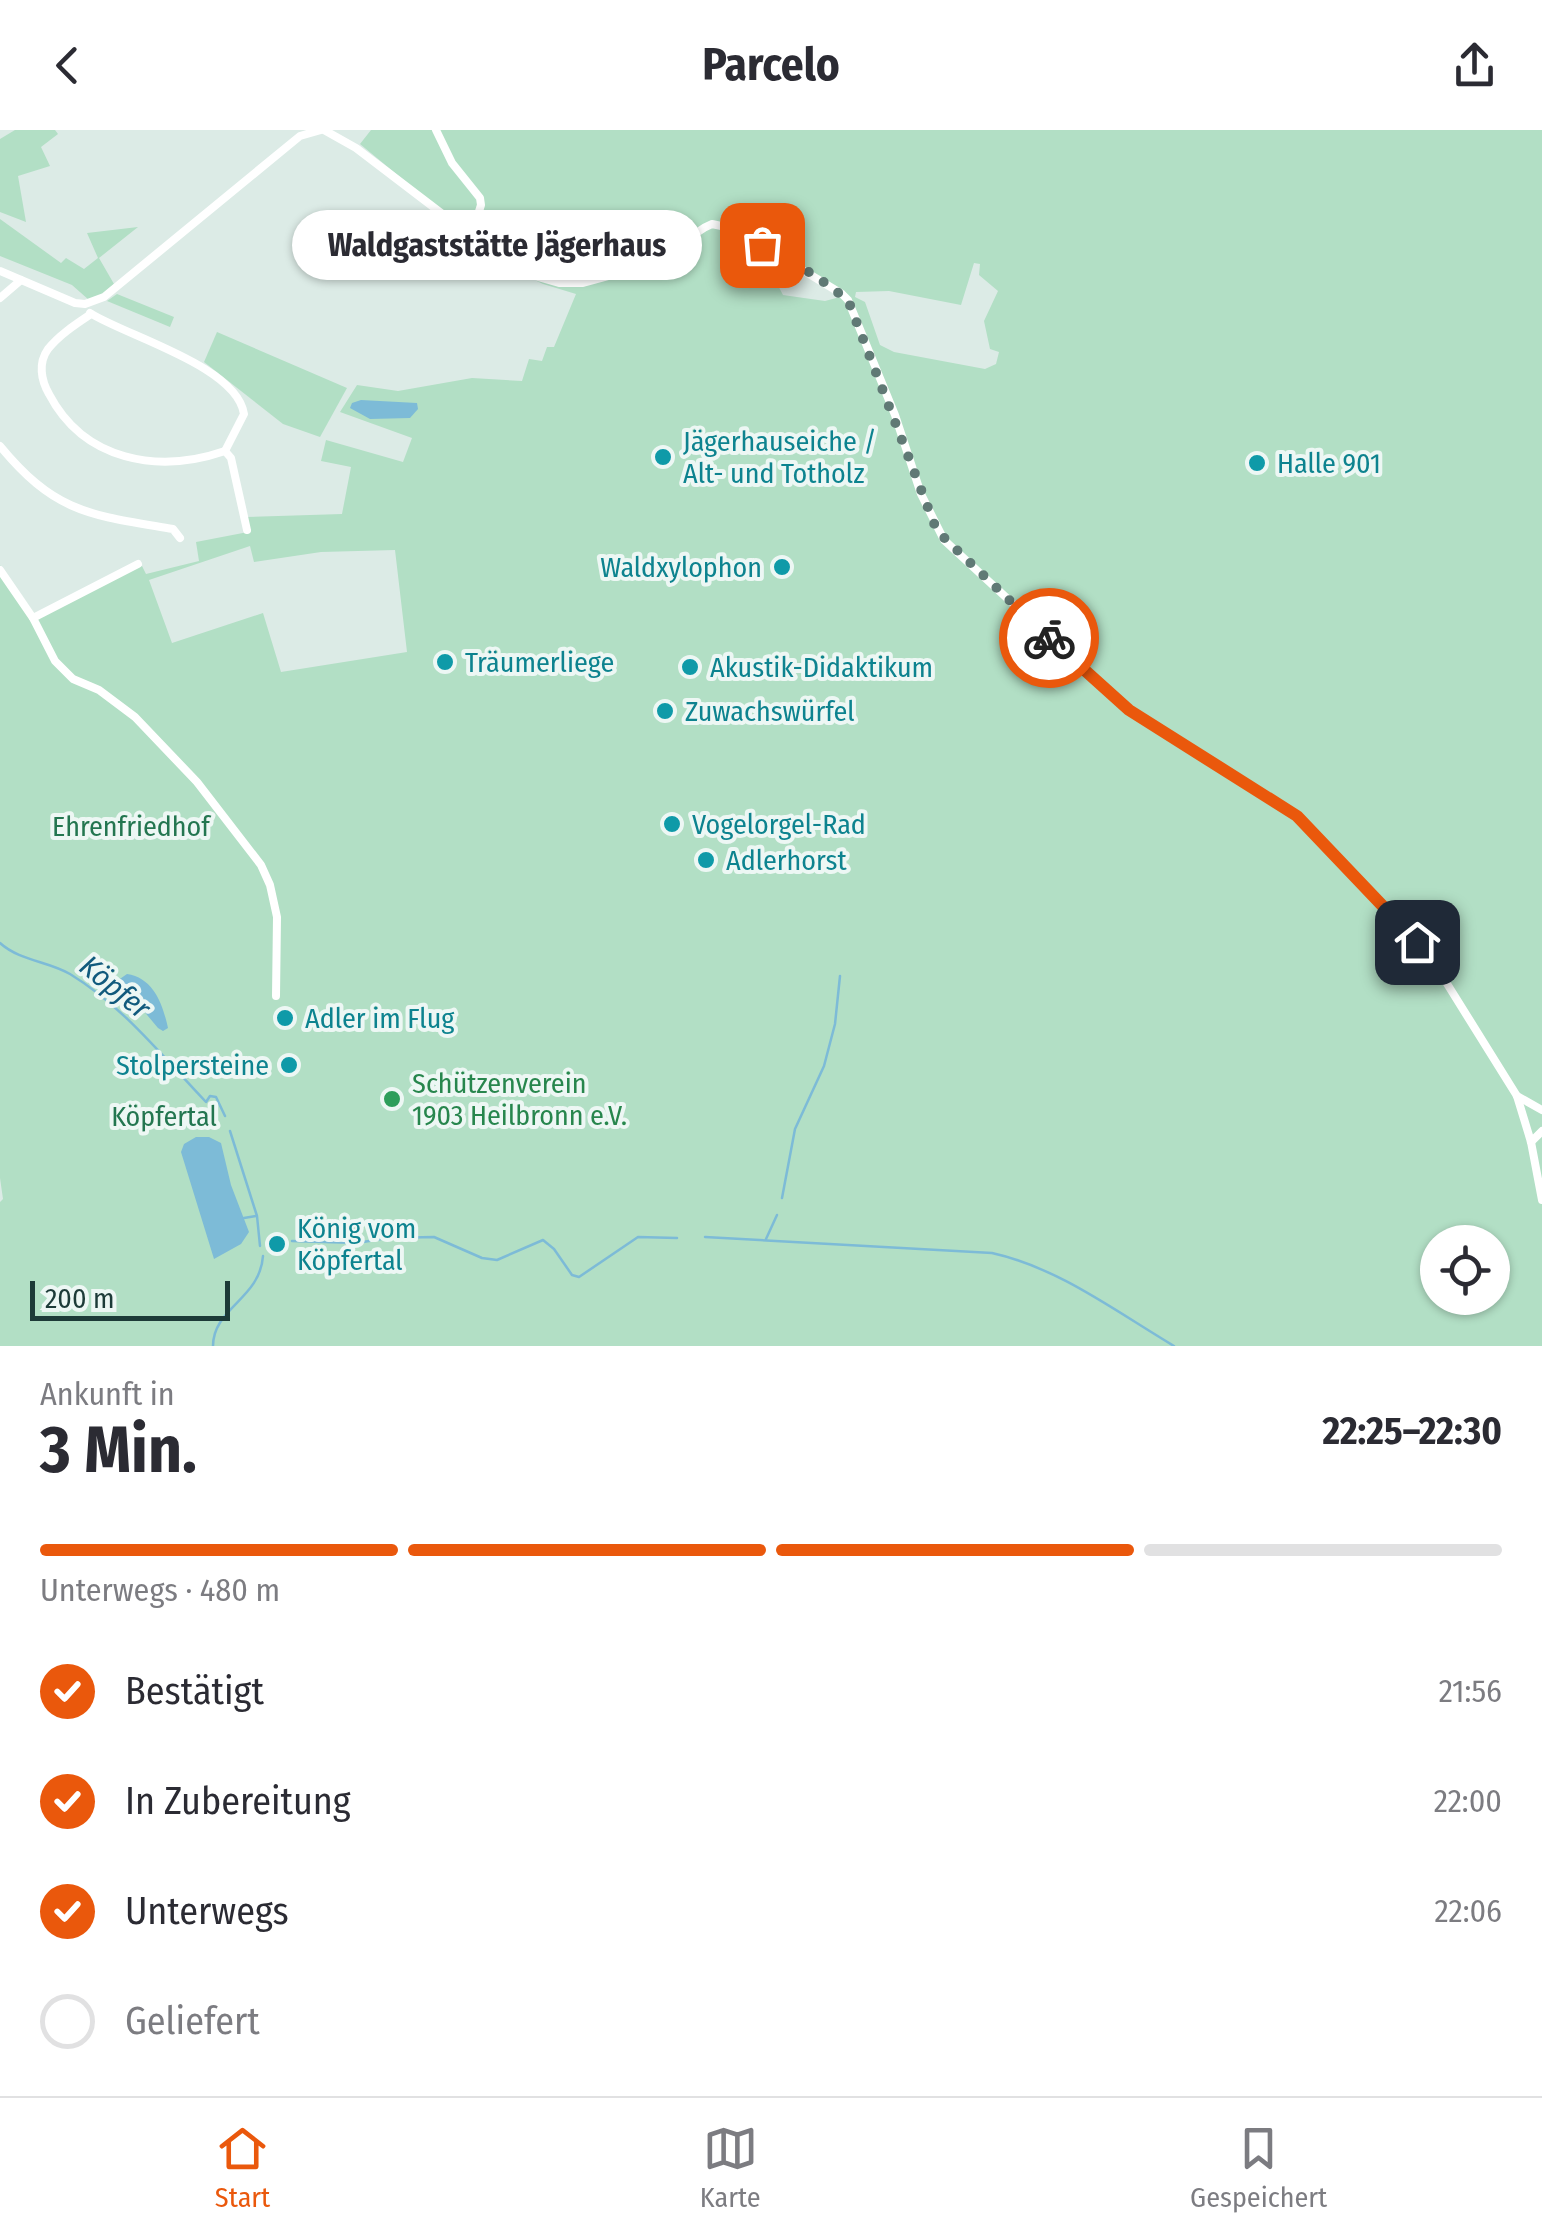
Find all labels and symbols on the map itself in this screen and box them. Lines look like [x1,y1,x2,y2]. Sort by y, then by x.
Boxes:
pin [720,203,805,288]
callout: Waldgaststätte Jägerhaus [292,210,702,280]
place label: Jägerhauseiche / Alt- und Totholz [683,425,877,490]
marker: Jägerhauseiche / Alt- und Totholz [652,446,674,468]
place label: Halle 901 [1277,447,1381,480]
marker: Halle 901 [1246,452,1268,474]
place label: Waldxylophon [600,551,762,584]
marker: Waldxylophon [771,556,793,578]
courier [999,588,1099,688]
place label: Träumerliege [465,646,614,679]
marker: Träumerliege [434,651,456,673]
place label: Akustik-Didaktikum [710,651,933,684]
marker: Akustik-Didaktikum [679,656,701,678]
place label: Zuwachswürfel [685,695,855,728]
marker: Zuwachswürfel [654,700,676,722]
place label: Vogelorgel-Rad [692,808,866,841]
park label: Ehrenfriedhof [52,810,212,843]
marker: Vogelorgel-Rad [661,813,683,835]
place label: Adlerhorst [726,844,847,877]
marker: Adlerhorst [695,849,717,871]
pin [1375,900,1460,985]
water label: Köpfer [72,948,159,1027]
place label: Adler im Flug [305,1002,455,1035]
marker: Adler im Flug [274,1007,296,1029]
place label: Stolpersteine [116,1049,269,1082]
marker: Stolpersteine [278,1054,300,1076]
place label: Schützenverein 1903 Heilbronn e.V. [412,1067,627,1132]
marker: Schützenverein 1903 Heilbronn e.V. [381,1088,403,1110]
park label: Köpfertal [111,1100,217,1133]
place label: König vom Köpfertal [297,1212,416,1277]
marker: König vom Köpfertal [266,1233,288,1255]
scale bar [30,1276,230,1320]

